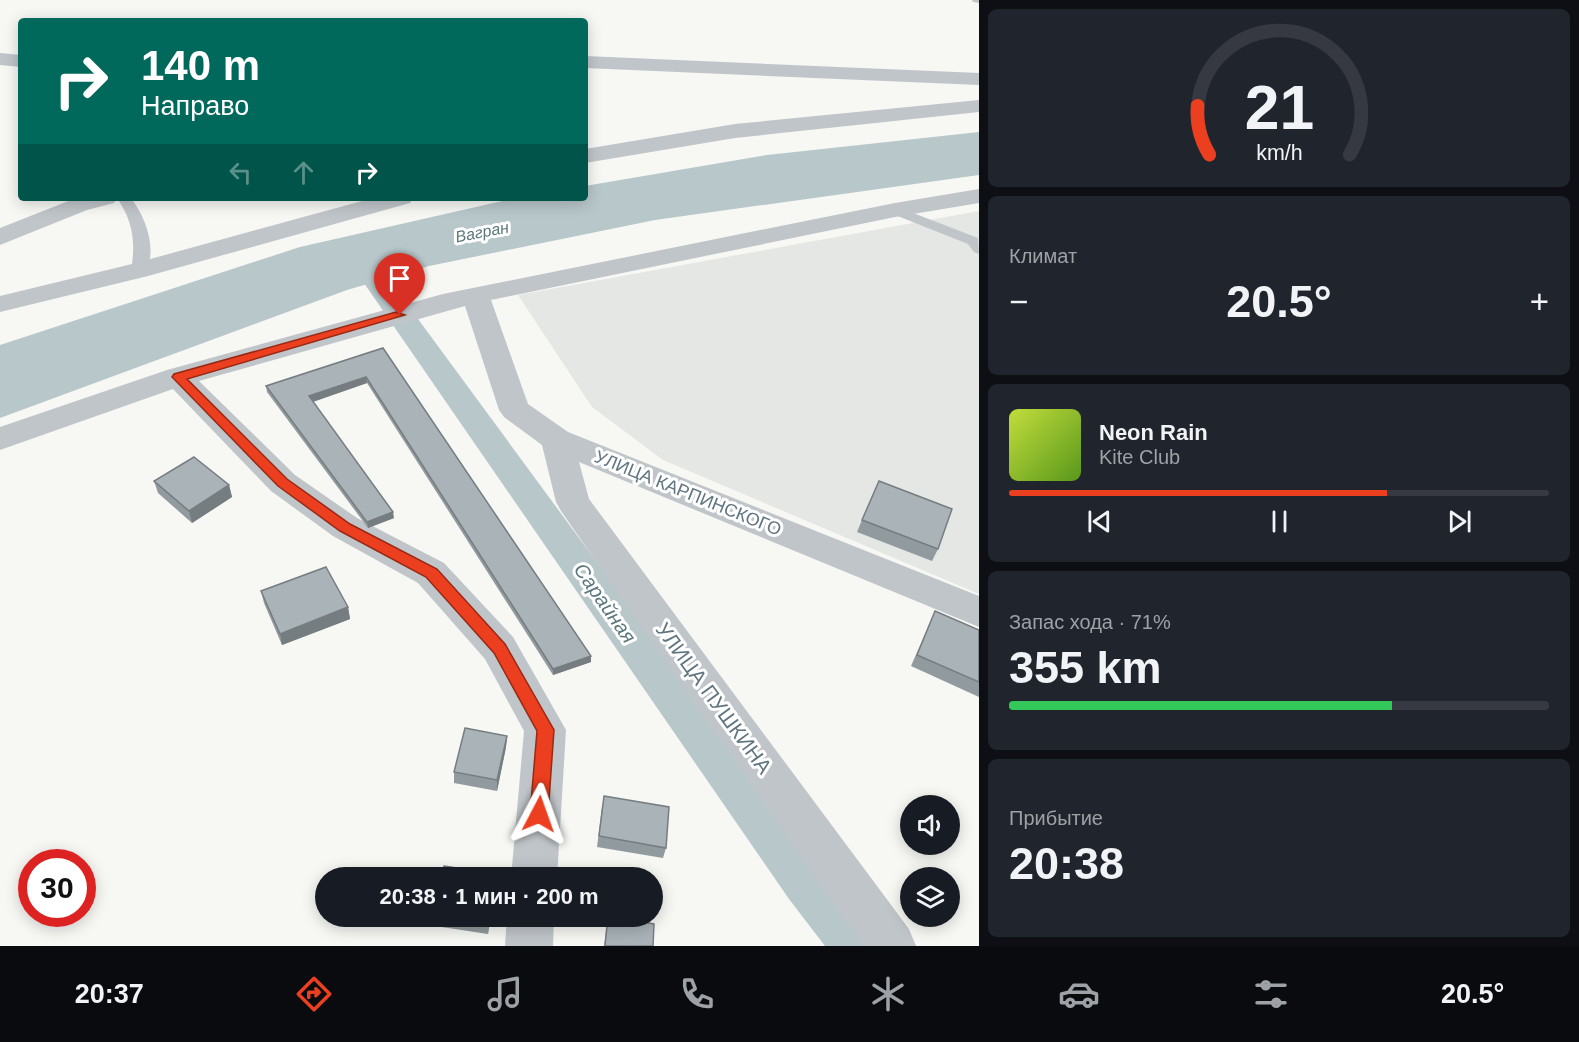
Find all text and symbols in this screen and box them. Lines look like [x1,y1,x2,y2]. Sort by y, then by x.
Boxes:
icon: right [42,42,120,120]
text: 140 m [141,42,260,89]
text: 21 [1244,73,1314,142]
text: Направо [141,91,249,121]
text: km/h [1256,142,1302,166]
icon: left [224,156,257,189]
icon: ahead [287,156,320,189]
icon: right [350,156,383,189]
water label: Вагран [454,218,510,246]
text: Климат [1009,245,1077,267]
pin [374,253,425,315]
icon: arrive [383,262,416,295]
text: 20.5° [1226,276,1332,327]
text: − [1009,283,1028,320]
text: + [1530,283,1549,320]
text: Neon Rain [1099,420,1208,445]
street label: УЛИЦА КАРПИНСКОГО [592,446,784,540]
text: Kite Club [1099,446,1180,468]
icon: previous [1083,505,1116,538]
icon: pause [1263,505,1296,538]
icon: next [1443,505,1476,538]
water label: Сарайная [570,559,641,647]
text: Запас хода · 71% [1009,611,1171,633]
street label: УЛИЦА ПУШКИНА [651,618,777,778]
text: 355 km [1009,642,1162,693]
position arrow [507,782,571,846]
map controls [900,795,960,927]
button: sound [900,795,960,855]
text: Прибытие [1009,807,1103,829]
text: 20:38 [1009,838,1124,889]
speed limit sign: 30 [18,849,96,927]
button: layers [900,867,960,927]
text: 20:38 · 1 мин · 200 m [379,884,599,909]
icon: directions [293,973,335,1015]
icon: music [484,973,526,1015]
icon: phone [676,973,718,1015]
icon: climate [867,973,909,1015]
icon: car [1058,973,1100,1015]
icon: filters [1250,973,1292,1015]
text: 20:37 [75,979,144,1009]
text: 20.5° [1441,979,1504,1009]

